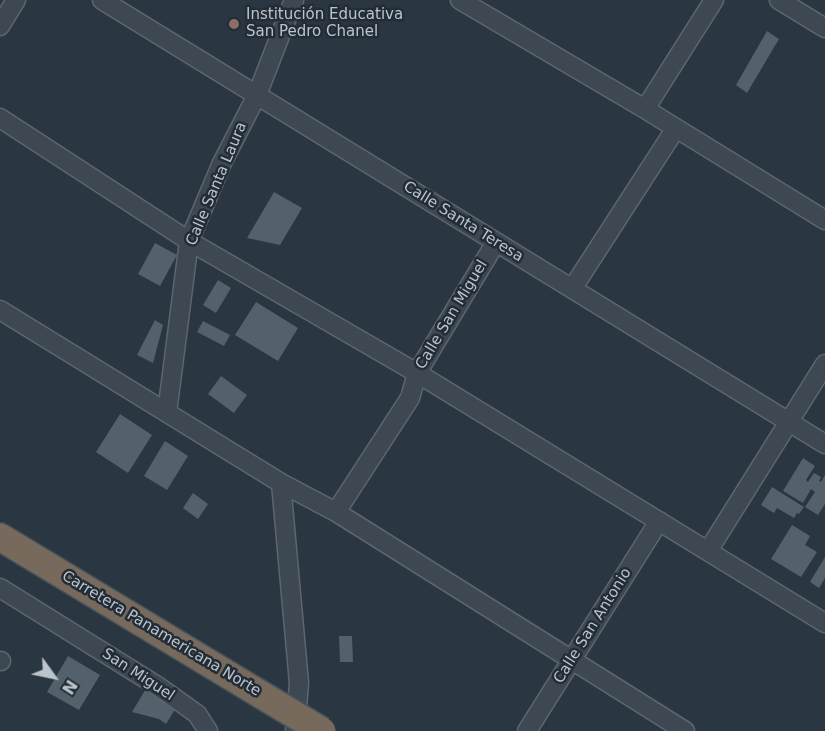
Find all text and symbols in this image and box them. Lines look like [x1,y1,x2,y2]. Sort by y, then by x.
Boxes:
place label: Institución Educativa San Pedro Chanel [246,6,403,41]
marker: Institución Educativa San Pedro Chanel [227,17,241,31]
street label: Calle Santa Laura [183,120,251,248]
street label: Calle Santa Teresa [400,178,526,266]
street label: Calle San Miguel [412,257,492,373]
street label: Calle San Antonio [550,565,636,687]
street label: Carretera Panamericana Norte [58,567,264,701]
street label: San Miguel [98,645,178,705]
north arrow [24,647,84,707]

